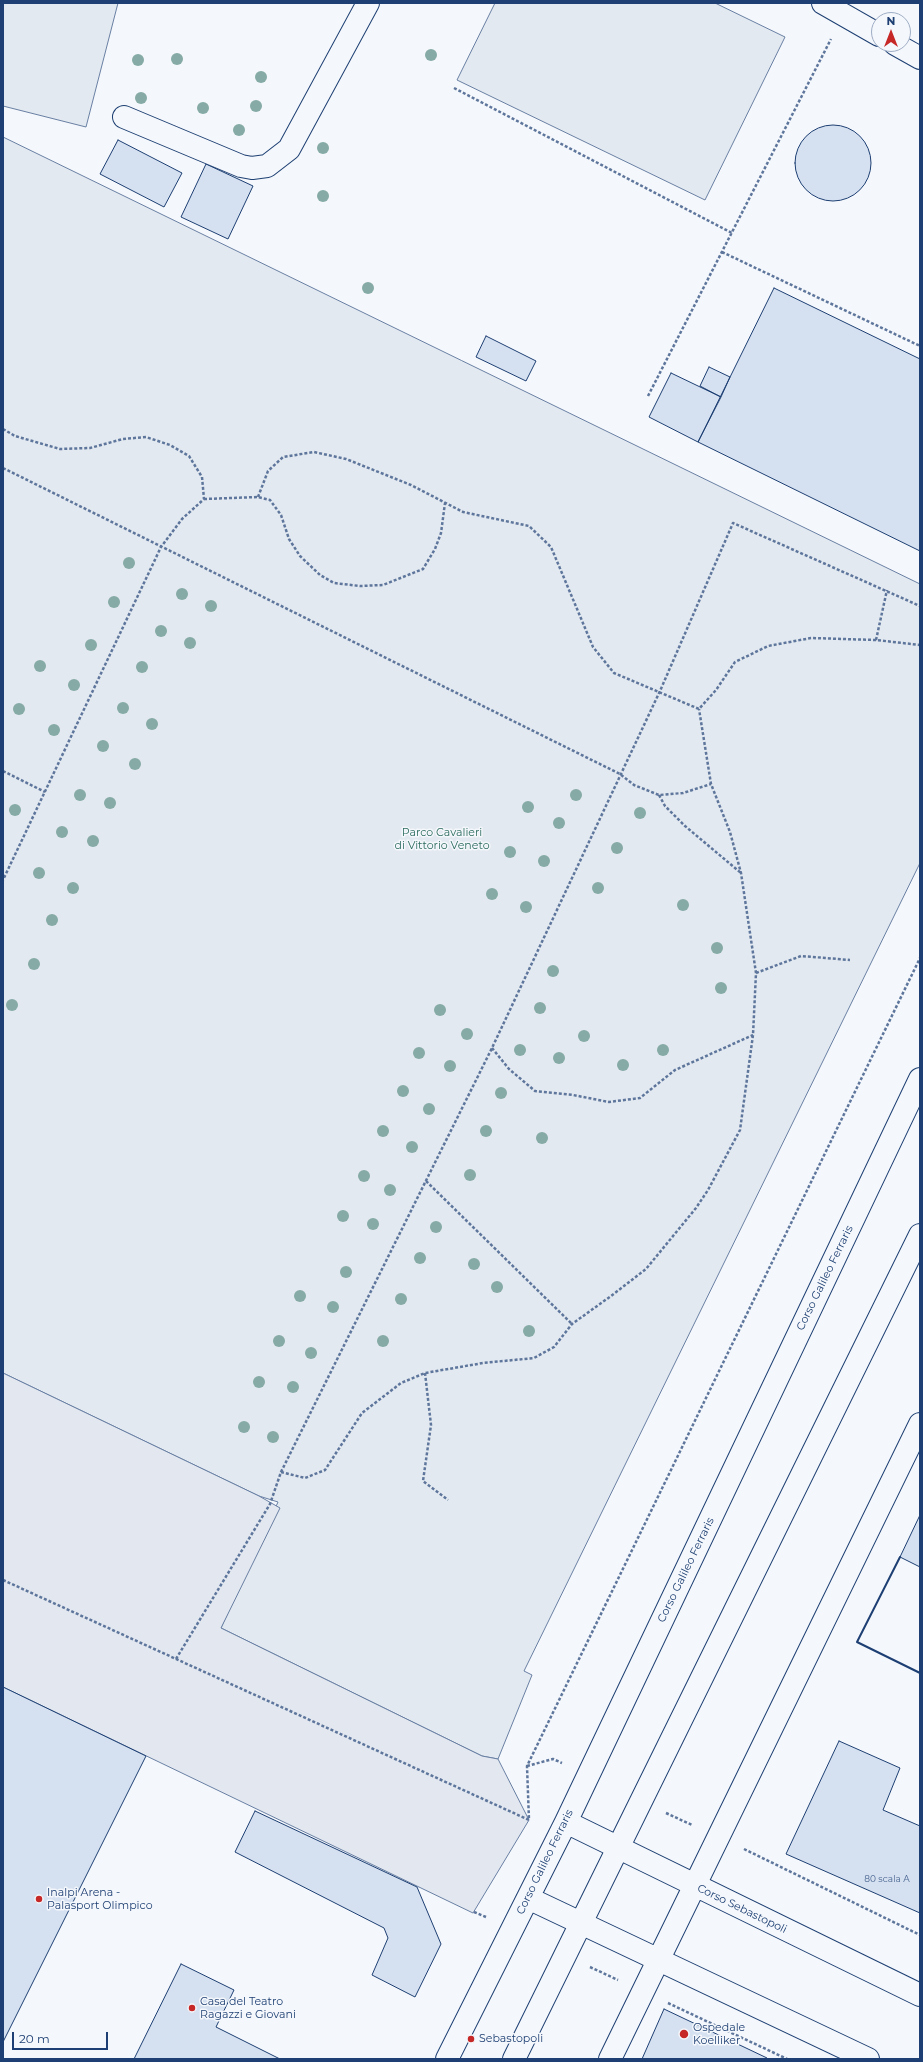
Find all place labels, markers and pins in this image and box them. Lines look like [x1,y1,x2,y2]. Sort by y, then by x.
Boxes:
place label: Inalpi Arena - Palasport Olimpico [47,1886,153,1912]
marker: Inalpi Arena - Palasport Olimpico [34,1894,44,1904]
place label: Casa del Teatro Ragazzi e Giovani [200,1995,296,2021]
marker: Casa del Teatro Ragazzi e Giovani [187,2003,197,2013]
place label: Ospedale Koelliker [693,2021,745,2047]
marker: Ospedale Koelliker [678,2028,690,2040]
place label: Sebastopoli [479,2032,543,2046]
marker: Sebastopoli [466,2034,476,2044]

